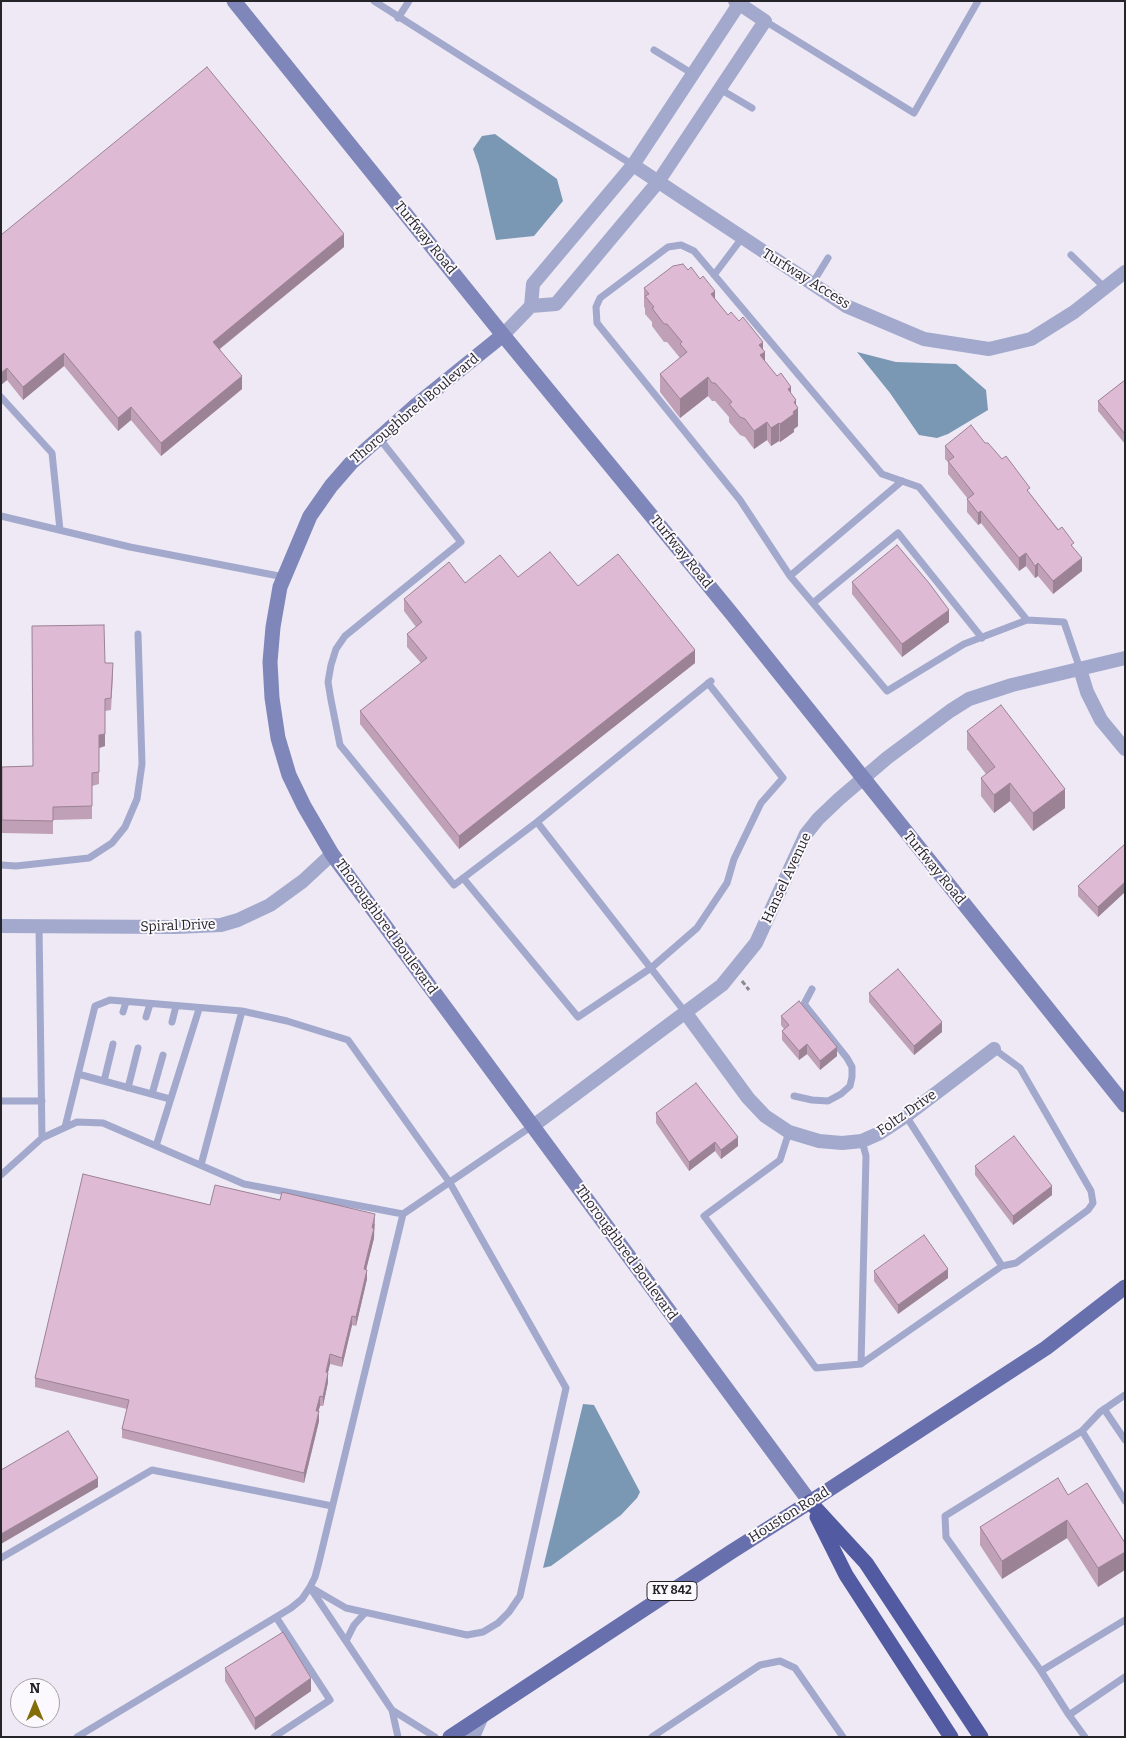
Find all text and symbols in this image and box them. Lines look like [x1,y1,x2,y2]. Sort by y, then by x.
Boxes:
street label: Turfway Road [391,198,459,278]
street label: Turfway Access [759,245,853,313]
street label: Thoroughbred Boulevard [347,350,483,468]
street label: Turfway Road [647,512,715,592]
street label: Turfway Road [900,828,968,908]
street label: Hansel Avenue [759,830,815,926]
street label: Thoroughbred Boulevard [331,856,441,998]
street label: Spiral Drive [140,916,216,936]
street label: Foltz Drive [874,1087,940,1139]
street label: Thoroughbred Boulevard [571,1182,681,1324]
street label: Houston Road [746,1484,832,1546]
road number: KY 842 [647,1582,697,1600]
north arrow [10,1678,60,1728]
text: N [30,1680,40,1697]

